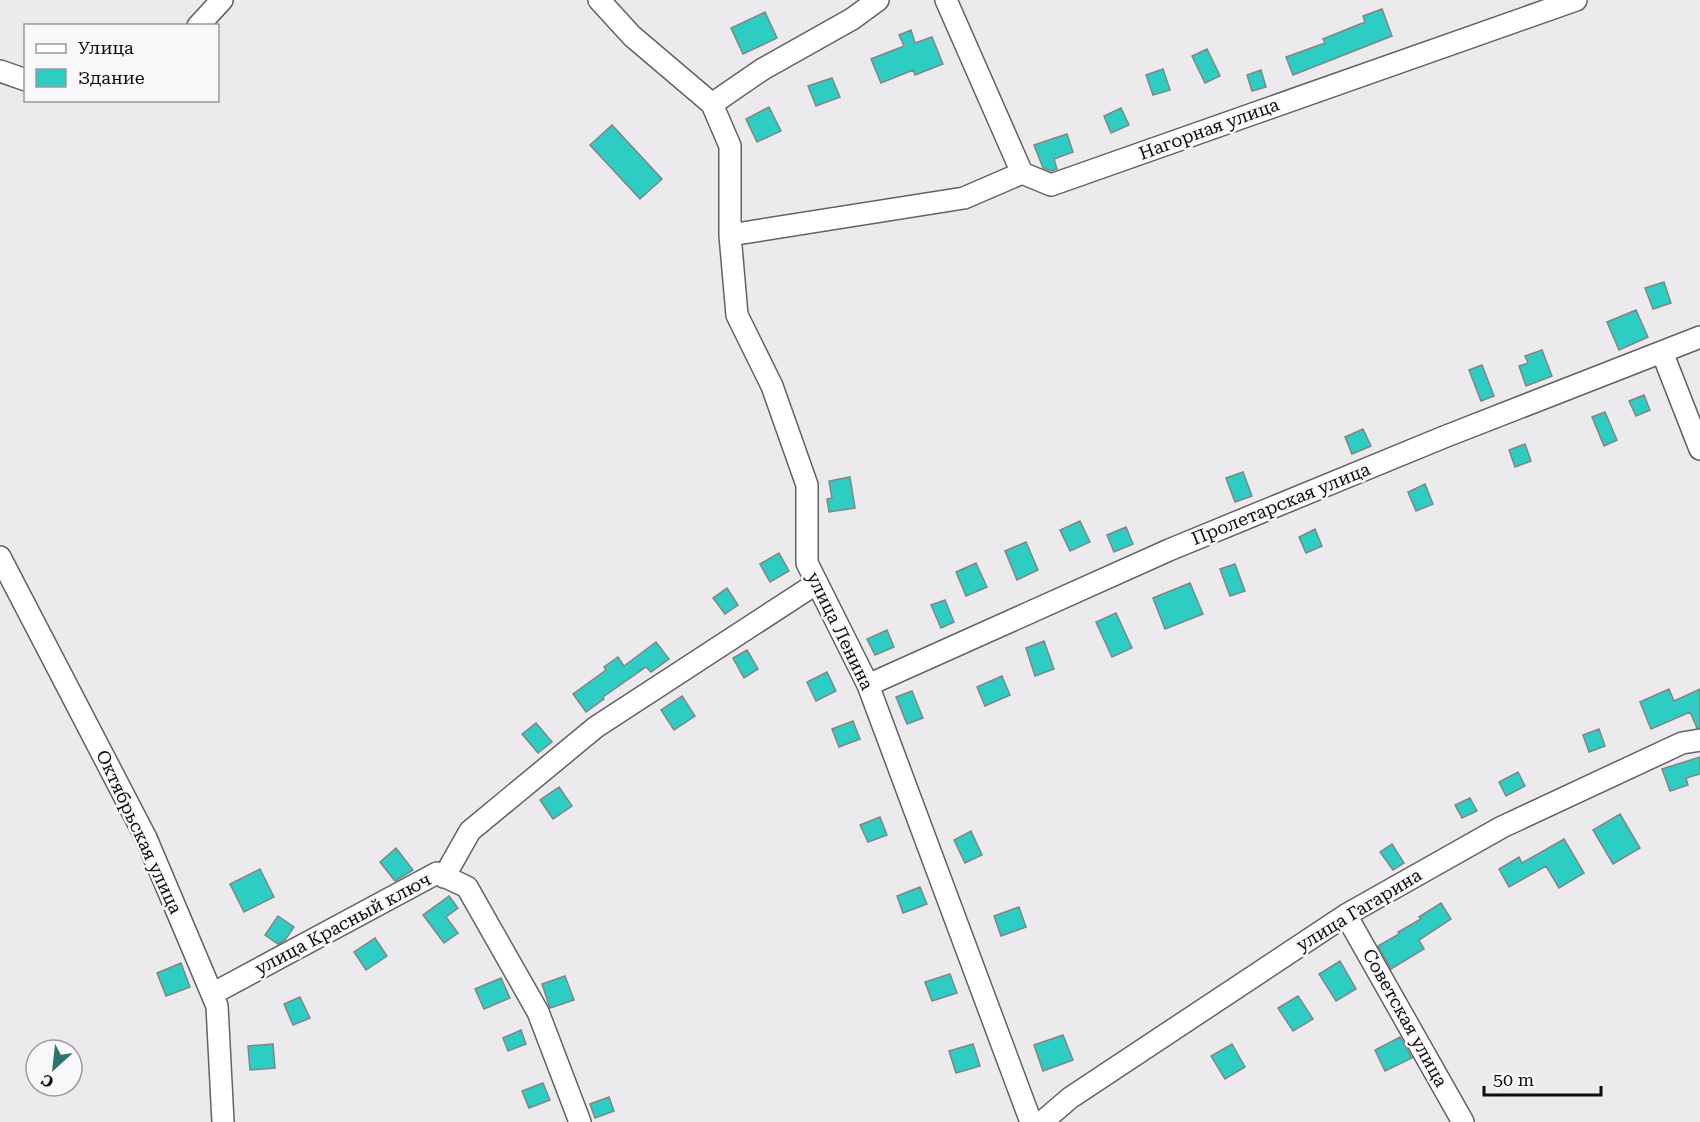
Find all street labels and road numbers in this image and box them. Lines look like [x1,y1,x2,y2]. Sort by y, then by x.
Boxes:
street label: Нагорная улица [1136,93,1282,164]
street label: Пролетарская улица [1188,458,1373,549]
street label: улица Ленина [803,568,878,693]
street label: Октябрьская улица [92,746,187,917]
street label: улица Гагарина [1292,864,1425,955]
street label: улица Красный ключ [251,868,434,979]
street label: Советская улица [1359,945,1452,1091]

